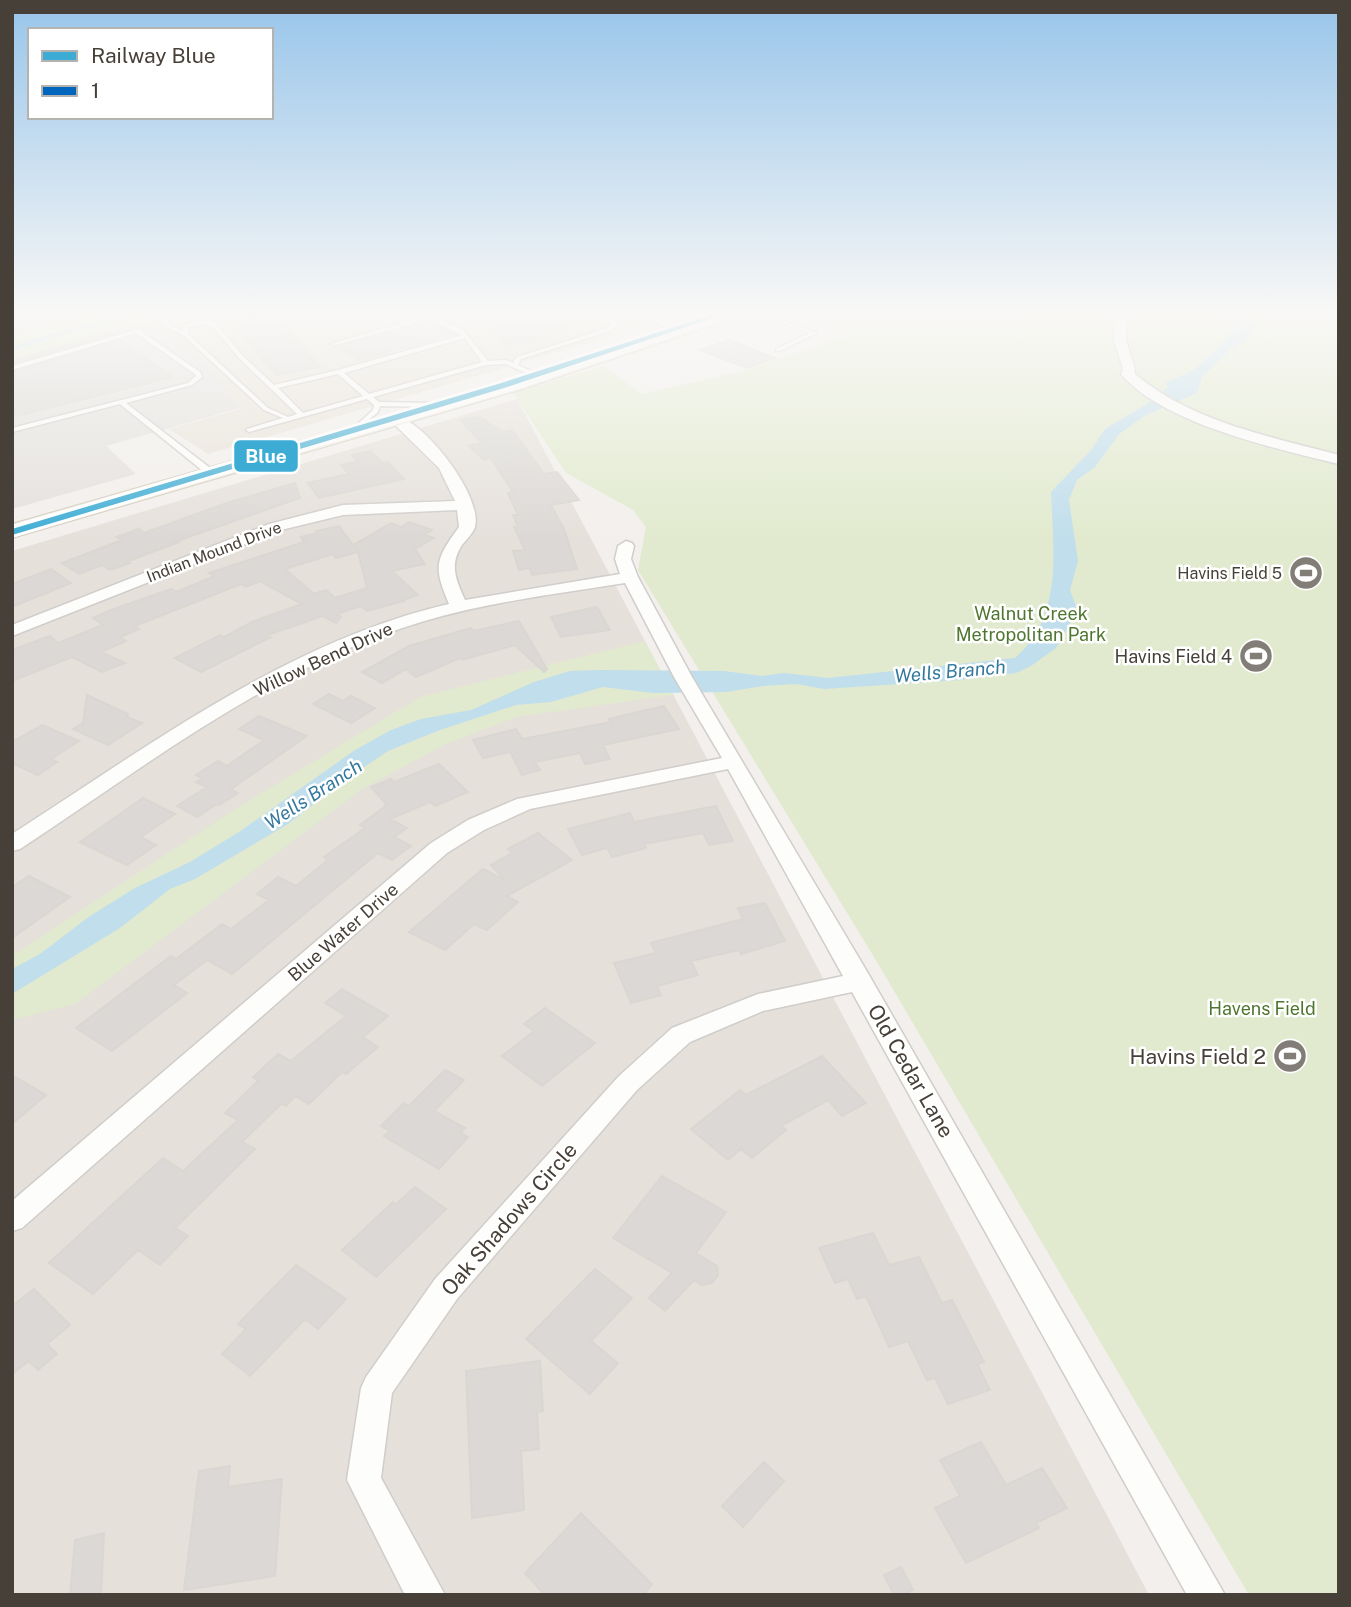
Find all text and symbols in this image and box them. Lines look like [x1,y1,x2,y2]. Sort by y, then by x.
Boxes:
legend [28,28,273,119]
text: Railway Blue [91,43,216,68]
text: 1 [91,78,100,103]
line badge: Blue [233,439,299,473]
text: Blue [245,445,287,467]
street label: Indian Mound Drive [144,518,284,586]
sports icon: Havins Field 5 [1287,554,1325,592]
place label: Havins Field 5 [1177,564,1282,583]
park label: Walnut Creek Metropolitan Park [956,603,1106,645]
street label: Willow Bend Drive [250,618,396,700]
sports icon: Havins Field 4 [1237,637,1275,675]
place label: Havins Field 4 [1114,646,1232,667]
water label: Wells Branch [893,655,1007,687]
water label: Wells Branch [260,754,366,834]
street label: Blue Water Drive [284,878,402,986]
park label: Havens Field [1208,998,1316,1019]
street label: Old Cedar Lane [863,1000,959,1142]
sports icon: Havins Field 2 [1271,1037,1309,1075]
place label: Havins Field 2 [1130,1044,1266,1069]
street label: Oak Shadows Circle [436,1137,582,1301]

